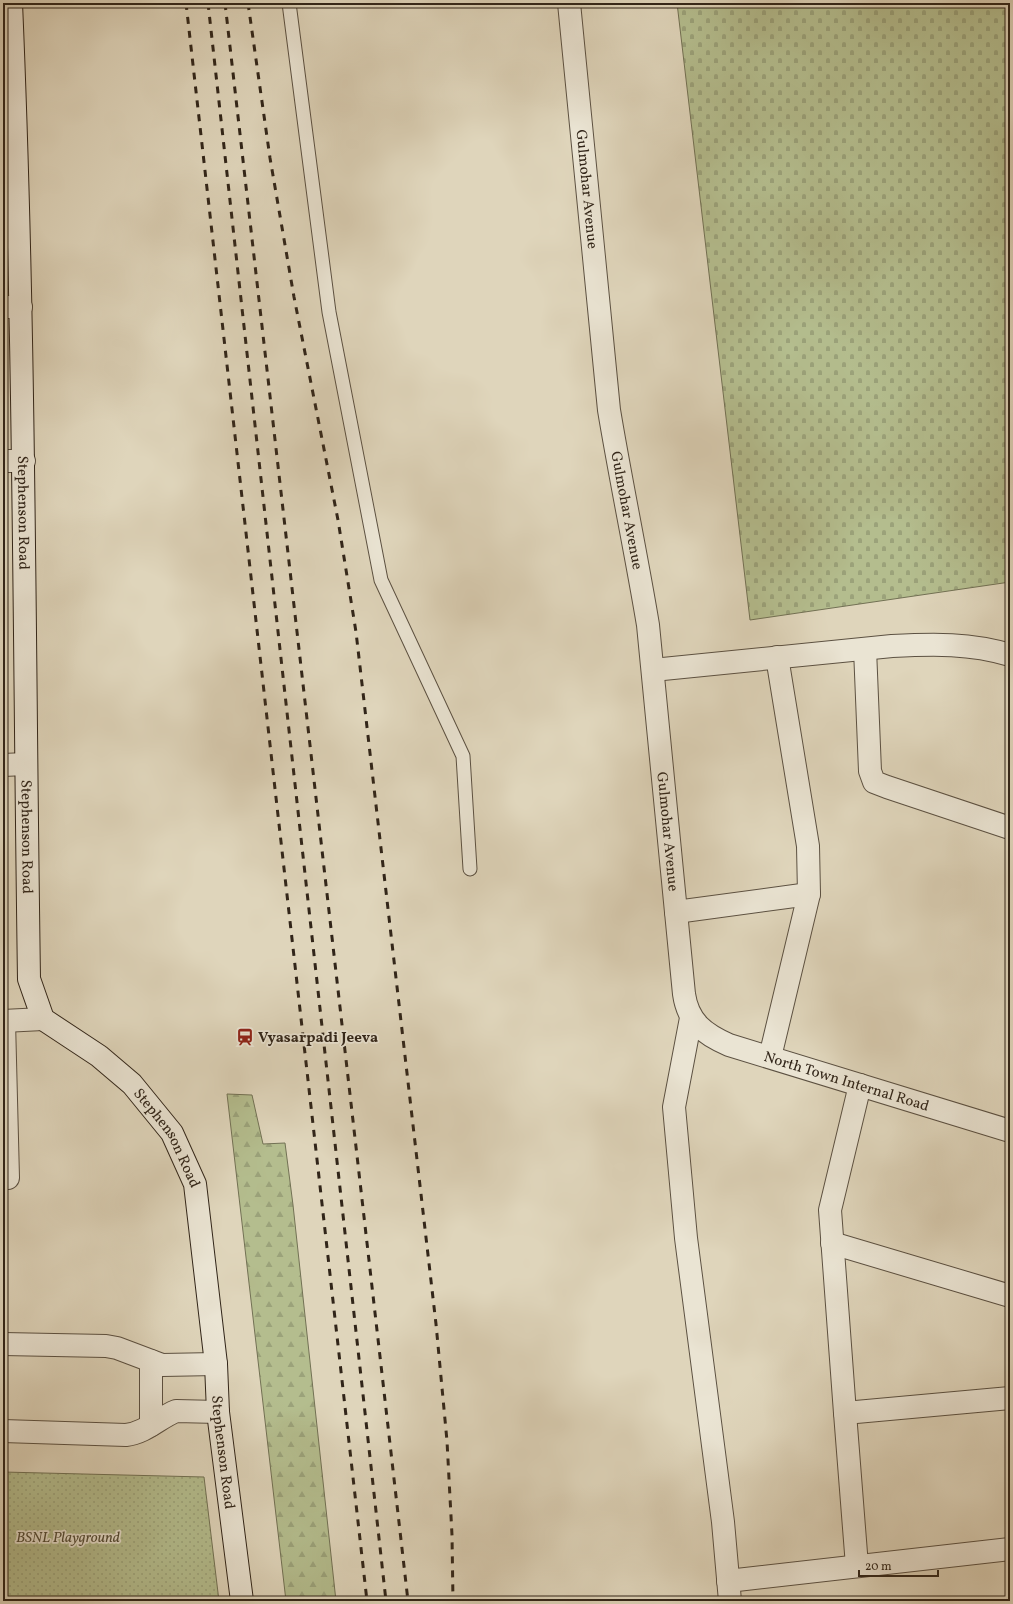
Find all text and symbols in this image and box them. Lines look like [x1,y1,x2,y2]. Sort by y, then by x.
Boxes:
street label: Gulmohar Avenue [569,129,602,250]
street label: Gulmohar Avenue [604,450,647,571]
street label: Stephenson Road [11,456,33,570]
street label: Gulmohar Avenue [650,771,683,892]
street label: Stephenson Road [15,780,37,894]
station icon: Vyasarpadi Jeeva [235,1027,255,1047]
place label: Vyasarpadi Jeeva [258,1028,378,1049]
street label: North Town Internal Road [761,1047,932,1118]
street label: Stephenson Road [128,1084,204,1192]
street label: Stephenson Road [205,1395,239,1510]
park label: BSNL Playground [16,1528,120,1549]
scale bar [859,1552,938,1578]
text: 20 m [865,1559,892,1575]

